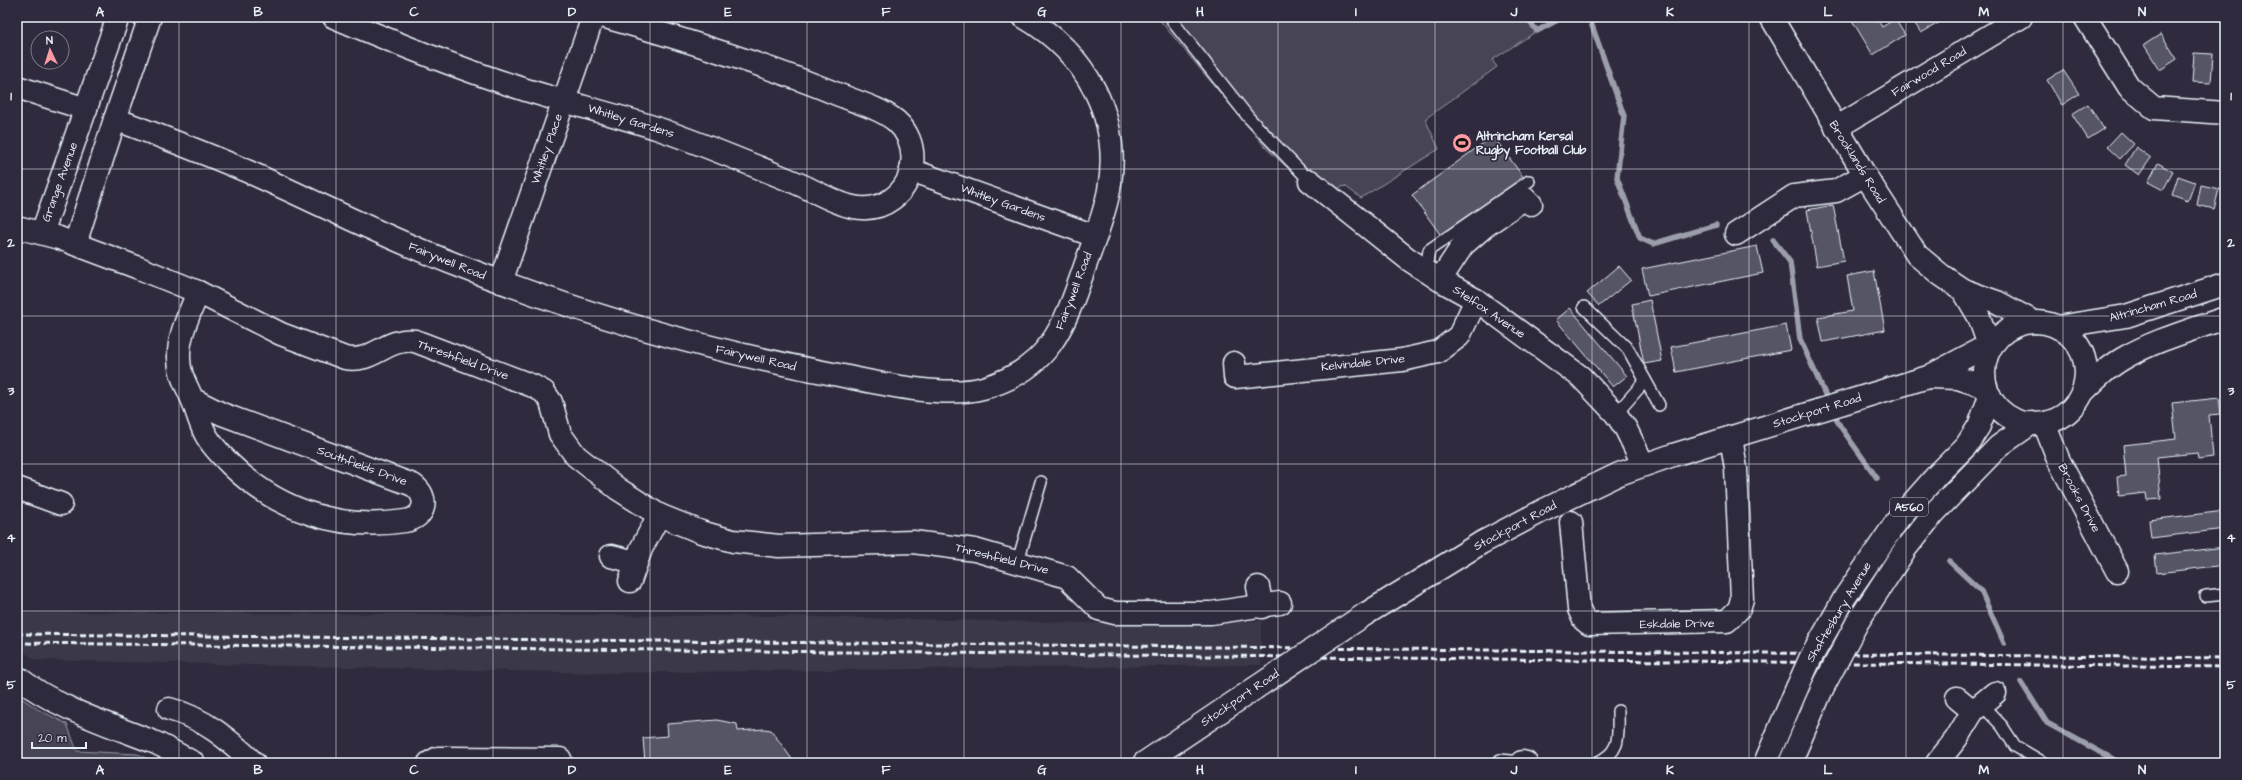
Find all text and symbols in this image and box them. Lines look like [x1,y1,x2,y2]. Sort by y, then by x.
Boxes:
text: A [96,3,105,21]
text: B [253,3,263,21]
text: C [409,3,419,21]
text: D [568,3,577,21]
text: E [724,3,732,21]
text: F [881,3,891,21]
text: G [1037,3,1047,21]
text: H [1196,3,1204,21]
text: I [1355,3,1357,21]
text: J [1510,3,1518,21]
text: K [1666,3,1674,21]
text: L [1823,3,1833,21]
text: M [1979,3,1990,21]
text: N [2138,3,2146,21]
north arrow [30,30,70,70]
text: N [45,33,53,48]
street label: Fairwood Road [1888,43,1970,101]
text: 1 [10,87,12,105]
text: 1 [2230,87,2232,105]
street label: Whitley Gardens [585,100,676,143]
street label: Whitley Place [527,111,568,187]
street label: Brooklands Road [1825,117,1889,207]
place label: Altrincham Kersal Rugby Football Club [1476,128,1587,161]
sports icon: Altrincham Kersal Rugby Football Club [1451,132,1473,154]
street label: Grange Avenue [38,139,83,224]
street label: Whitley Gardens [958,180,1048,227]
text: 2 [6,234,15,252]
text: 2 [2226,234,2235,252]
street label: Fairywell Road [406,238,488,285]
street label: Fairywell Road [1051,250,1098,333]
street label: Stelfox Avenue [1449,281,1529,343]
street label: Altrincham Road [2107,285,2199,327]
street label: Threshfield Drive [415,336,511,385]
street label: Fairywell Road [714,341,798,376]
street label: Kelvindale Drive [1320,350,1406,376]
text: 3 [7,382,15,400]
text: 3 [2227,382,2235,400]
street label: Stockport Road [1771,389,1863,433]
street label: Southfields Drive [315,442,410,490]
street label: Brooks Drive [2054,461,2105,536]
street label: Stockport Road [1471,497,1559,555]
road number: A560 [1890,498,1928,516]
text: 4 [7,529,16,547]
text: 4 [2227,529,2236,547]
street label: Threshfield Drive [954,539,1051,579]
street label: Shaftesbury Avenue [1802,558,1877,666]
street label: Eskdale Drive [1639,615,1715,633]
street label: Stockport Road [1197,665,1283,731]
text: 5 [6,676,16,694]
text: 5 [2226,676,2236,694]
scale bar [32,724,86,750]
text: 20 m [38,730,67,747]
text: A [96,761,105,779]
text: B [253,761,263,779]
text: C [409,761,419,779]
text: D [568,761,577,779]
text: E [724,761,732,779]
text: F [881,761,891,779]
text: G [1037,761,1047,779]
text: H [1196,761,1204,779]
text: I [1355,761,1357,779]
text: J [1510,761,1518,779]
text: K [1666,761,1674,779]
text: L [1823,761,1833,779]
text: M [1979,761,1990,779]
text: N [2138,761,2146,779]

